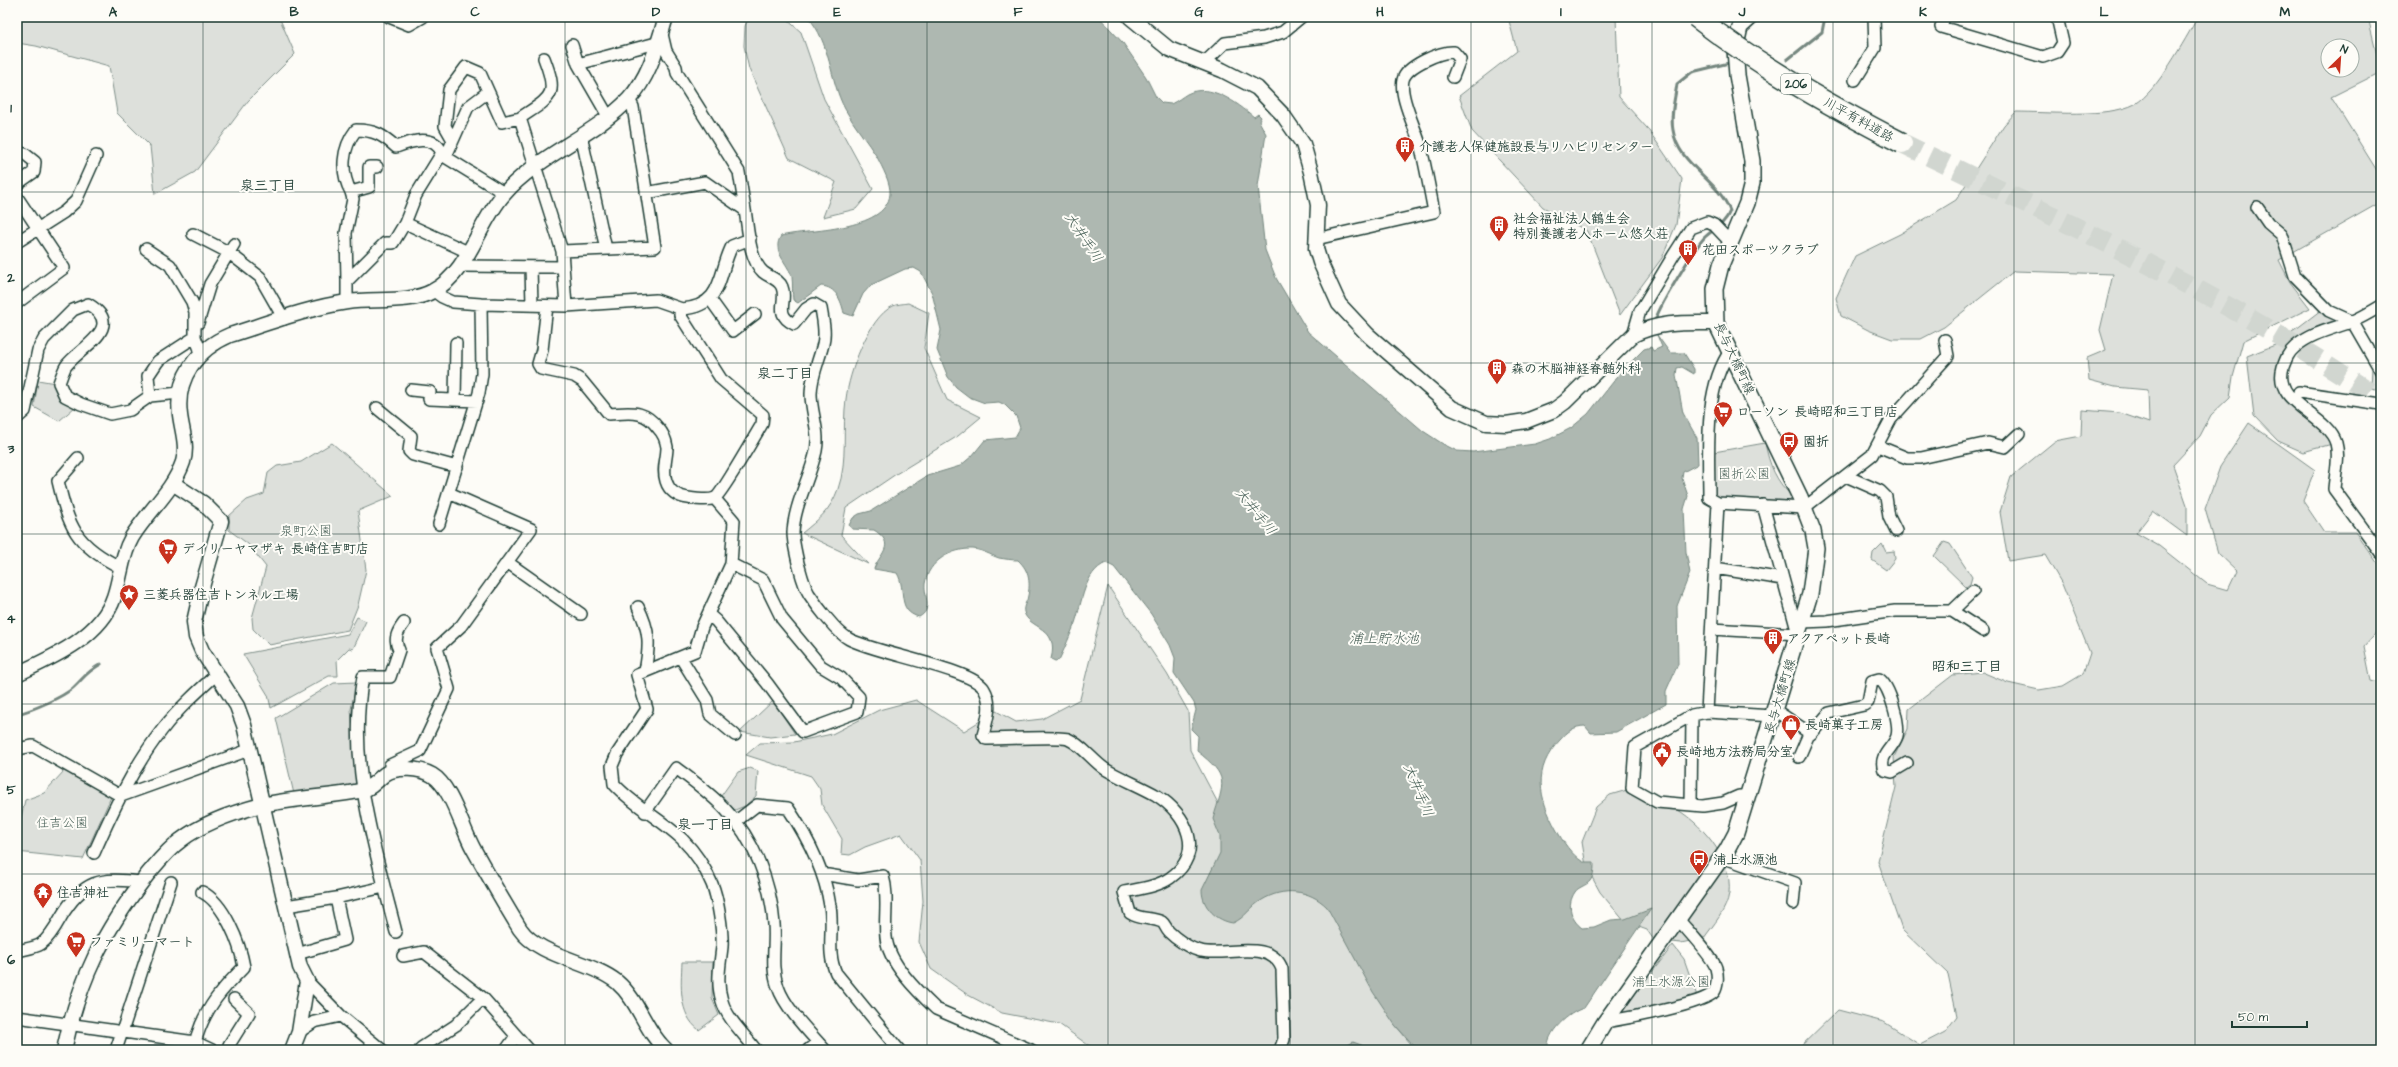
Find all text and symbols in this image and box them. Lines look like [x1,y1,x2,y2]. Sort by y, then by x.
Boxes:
text: A [109,3,118,21]
text: B [289,3,299,21]
text: C [470,3,480,21]
text: D [652,3,661,21]
text: E [833,3,841,21]
text: F [1013,3,1023,21]
text: G [1194,3,1204,21]
text: H [1376,3,1384,21]
text: I [1560,3,1562,21]
text: J [1738,3,1746,21]
text: K [1919,3,1927,21]
text: L [2099,3,2109,21]
text: M [2280,3,2291,21]
north arrow [2320,38,2360,78]
text: N [2338,41,2350,58]
road number: 206 [1781,74,1811,94]
street label: 川平有料道路 [1820,93,1897,147]
text: 1 [10,99,12,117]
building icon: 介護老人保健施設長与リハビリセンター [1394,135,1416,163]
place label: 介護老人保健施設長与リハビリセンター [1419,138,1653,156]
district label: 泉三丁目 [240,176,296,196]
water label: 大井手川 [1059,209,1107,266]
place label: 社会福祉法人鶴生会 特別養護老人ホーム悠久荘 [1513,210,1668,243]
building icon: 社会福祉法人鶴生会 特別養護老人ホーム悠久荘 [1488,214,1510,242]
building icon: 花田スポーツクラブ [1677,238,1699,266]
place label: 花田スポーツクラブ [1702,241,1819,259]
text: 2 [6,269,15,287]
street label: 長与大橋町線 [1709,319,1759,398]
building icon: 森の木脳神経脊髄外科 [1486,357,1508,385]
place label: 森の木脳神経脊髄外科 [1511,360,1642,378]
district label: 泉二丁目 [757,364,813,384]
supermarket icon: ローソン 長崎昭和三丁目店 [1712,400,1734,428]
place label: ローソン 長崎昭和三丁目店 [1737,403,1898,421]
bus stop icon: 園折 [1778,430,1800,458]
place label: 園折 [1803,433,1829,451]
text: 3 [7,440,15,458]
park label: 園折公園 [1718,465,1770,483]
water label: 大井手川 [1230,484,1281,540]
park label: 泉町公園 [280,522,332,540]
supermarket icon: デイリーヤマザキ 長崎住吉町店 [157,537,179,565]
place label: デイリーヤマザキ 長崎住吉町店 [182,540,369,558]
place icon: 三菱兵器住吉トンネル工場 [118,583,140,611]
place label: 三菱兵器住吉トンネル工場 [143,586,298,604]
text: 4 [7,610,16,628]
building icon: アクアペット長崎 [1762,627,1784,655]
water label: 浦上貯水池 [1349,629,1420,649]
place label: アクアペット長崎 [1787,630,1890,648]
street label: 長与大橋町線 [1760,655,1800,736]
district label: 昭和三丁目 [1932,657,2002,677]
shop icon: 長崎菓子工房 [1780,713,1802,741]
place label: 長崎菓子工房 [1805,716,1883,734]
public building icon: 長崎地方法務局分室 [1651,740,1673,768]
place label: 長崎地方法務局分室 [1676,743,1793,761]
water label: 大井手川 [1398,761,1438,820]
text: 5 [6,781,16,799]
park label: 住吉公園 [36,814,88,832]
district label: 泉一丁目 [677,815,733,835]
bus stop icon: 浦上水源池 [1688,848,1710,876]
place label: 浦上水源池 [1713,851,1778,869]
temple icon: 住吉神社 [32,881,54,909]
place label: 住吉神社 [57,884,109,902]
supermarket icon: ファミリーマート [65,930,87,958]
place label: ファミリーマート [90,933,195,951]
text: 6 [7,951,16,969]
park label: 浦上水源公園 [1632,973,1710,991]
scale bar [2232,1003,2307,1029]
text: 50 m [2238,1009,2269,1026]

